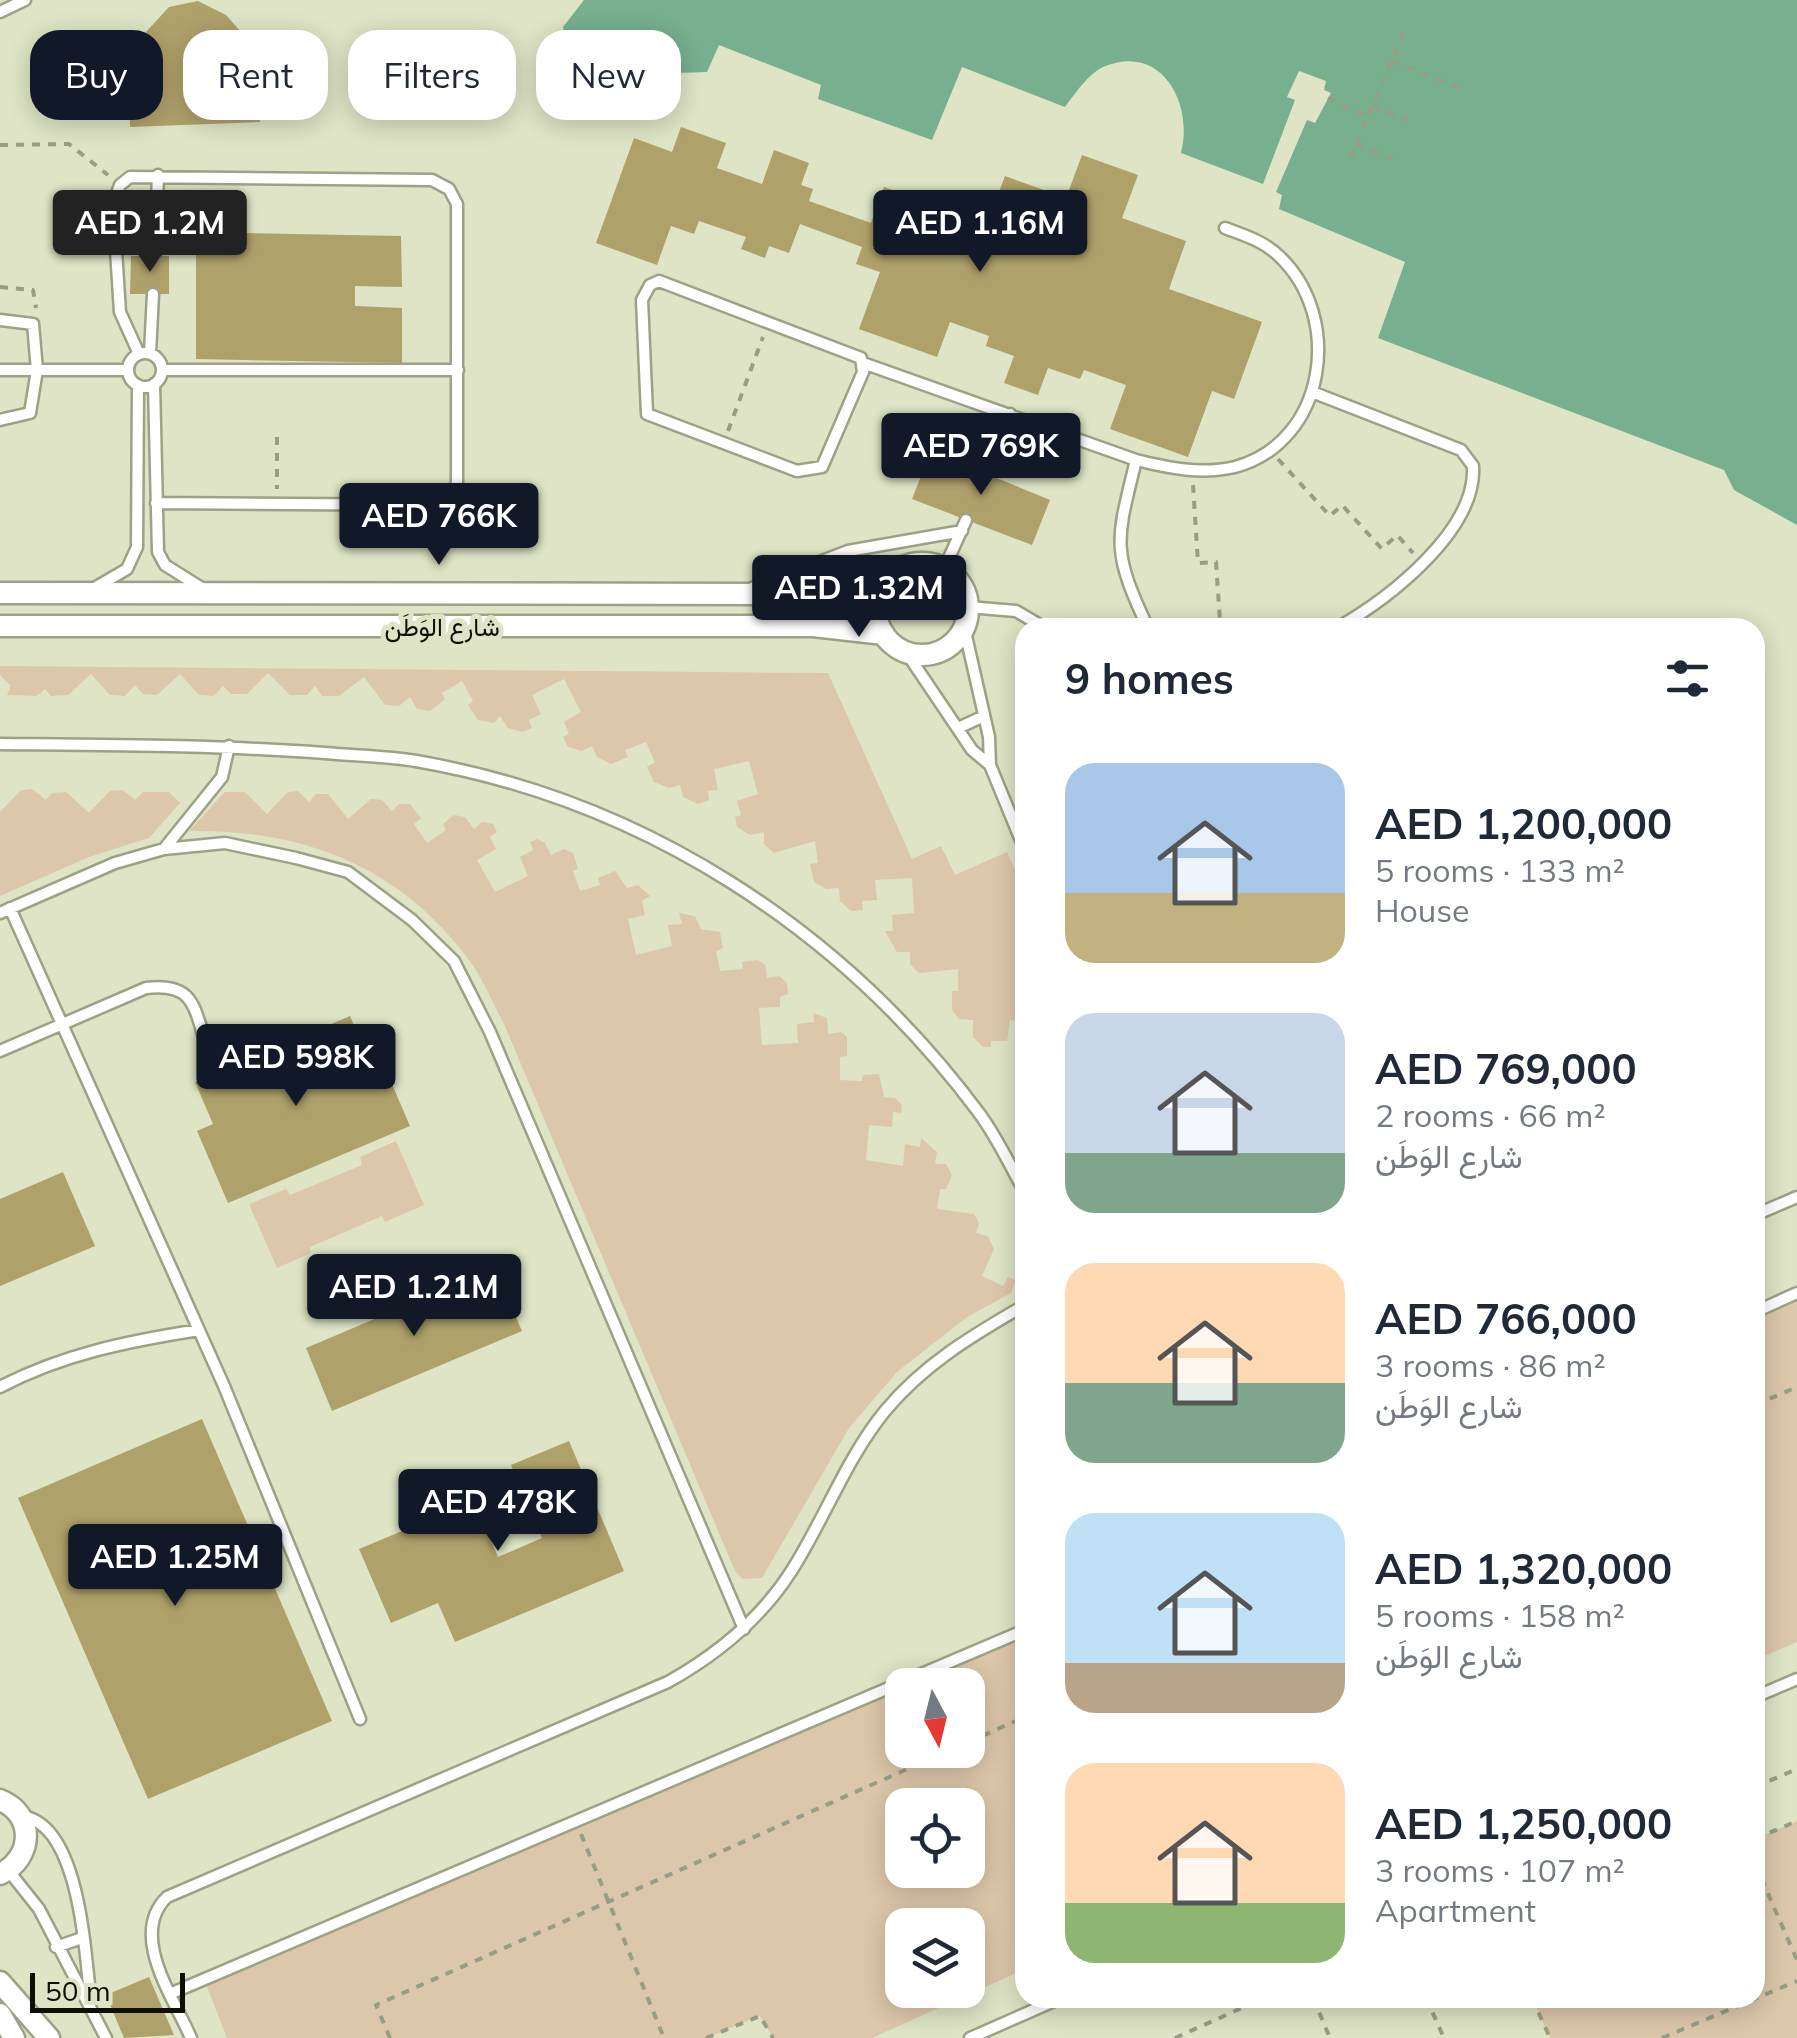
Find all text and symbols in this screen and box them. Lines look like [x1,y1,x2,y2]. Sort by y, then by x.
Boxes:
chip: Buy [30,30,163,120]
chip: Rent [183,30,328,120]
chip: Filters [348,30,516,120]
chip: New [536,30,681,120]
pin: AED 1.2M [47,190,253,275]
pin: AED 1.16M [866,190,1094,275]
text: AED 1.2M [75,202,225,242]
text: AED 1.16M [895,202,1065,242]
pin: AED 769K [878,413,1084,498]
text: AED 769K [903,425,1059,465]
pin: AED 766K [336,483,542,568]
text: AED 766K [361,495,517,535]
pin: AED 1.32M [745,555,973,640]
text: AED 1.32M [774,567,944,607]
street label: شارع الوَطَن [384,611,500,644]
icon: filters [1660,651,1715,706]
text: 9 homes [1065,652,1234,705]
text: AED 1,200,000 [1375,797,1672,850]
icon: home [1145,803,1265,923]
text: 5 rooms · 133 m² [1375,850,1625,890]
text: House [1375,890,1470,930]
pin: AED 598K [193,1024,399,1109]
text: AED 598K [218,1036,374,1076]
text: AED 769,000 [1375,1042,1637,1095]
icon: home [1145,1053,1265,1173]
text: 2 rooms · 66 m² [1375,1095,1606,1135]
text: شارع الوَطَن [1375,1136,1523,1176]
pin: AED 1.21M [300,1254,528,1339]
text: AED 1.21M [329,1266,499,1306]
text: AED 766,000 [1375,1292,1637,1345]
icon: home [1145,1303,1265,1423]
text: 3 rooms · 86 m² [1375,1345,1606,1385]
text: شارع الوَطَن [1375,1386,1523,1426]
pin: AED 478K [395,1469,601,1554]
text: AED 478K [420,1481,576,1521]
pin: AED 1.25M [61,1524,289,1609]
text: AED 1.25M [90,1536,260,1576]
text: AED 1,320,000 [1375,1542,1672,1595]
icon: home [1145,1553,1265,1673]
text: 5 rooms · 158 m² [1375,1595,1625,1635]
text: شارع الوَطَن [1375,1636,1523,1676]
north arrow [885,1668,985,1768]
map controls [885,1668,985,2008]
button: locate [885,1788,985,1888]
text: AED 1,250,000 [1375,1797,1672,1850]
icon: home [1145,1803,1265,1923]
text: 3 rooms · 107 m² [1375,1850,1625,1890]
text: Apartment [1375,1890,1536,1930]
button: layers [885,1908,985,2008]
scale bar [30,1968,185,2012]
text: 50 m [45,1973,111,2008]

